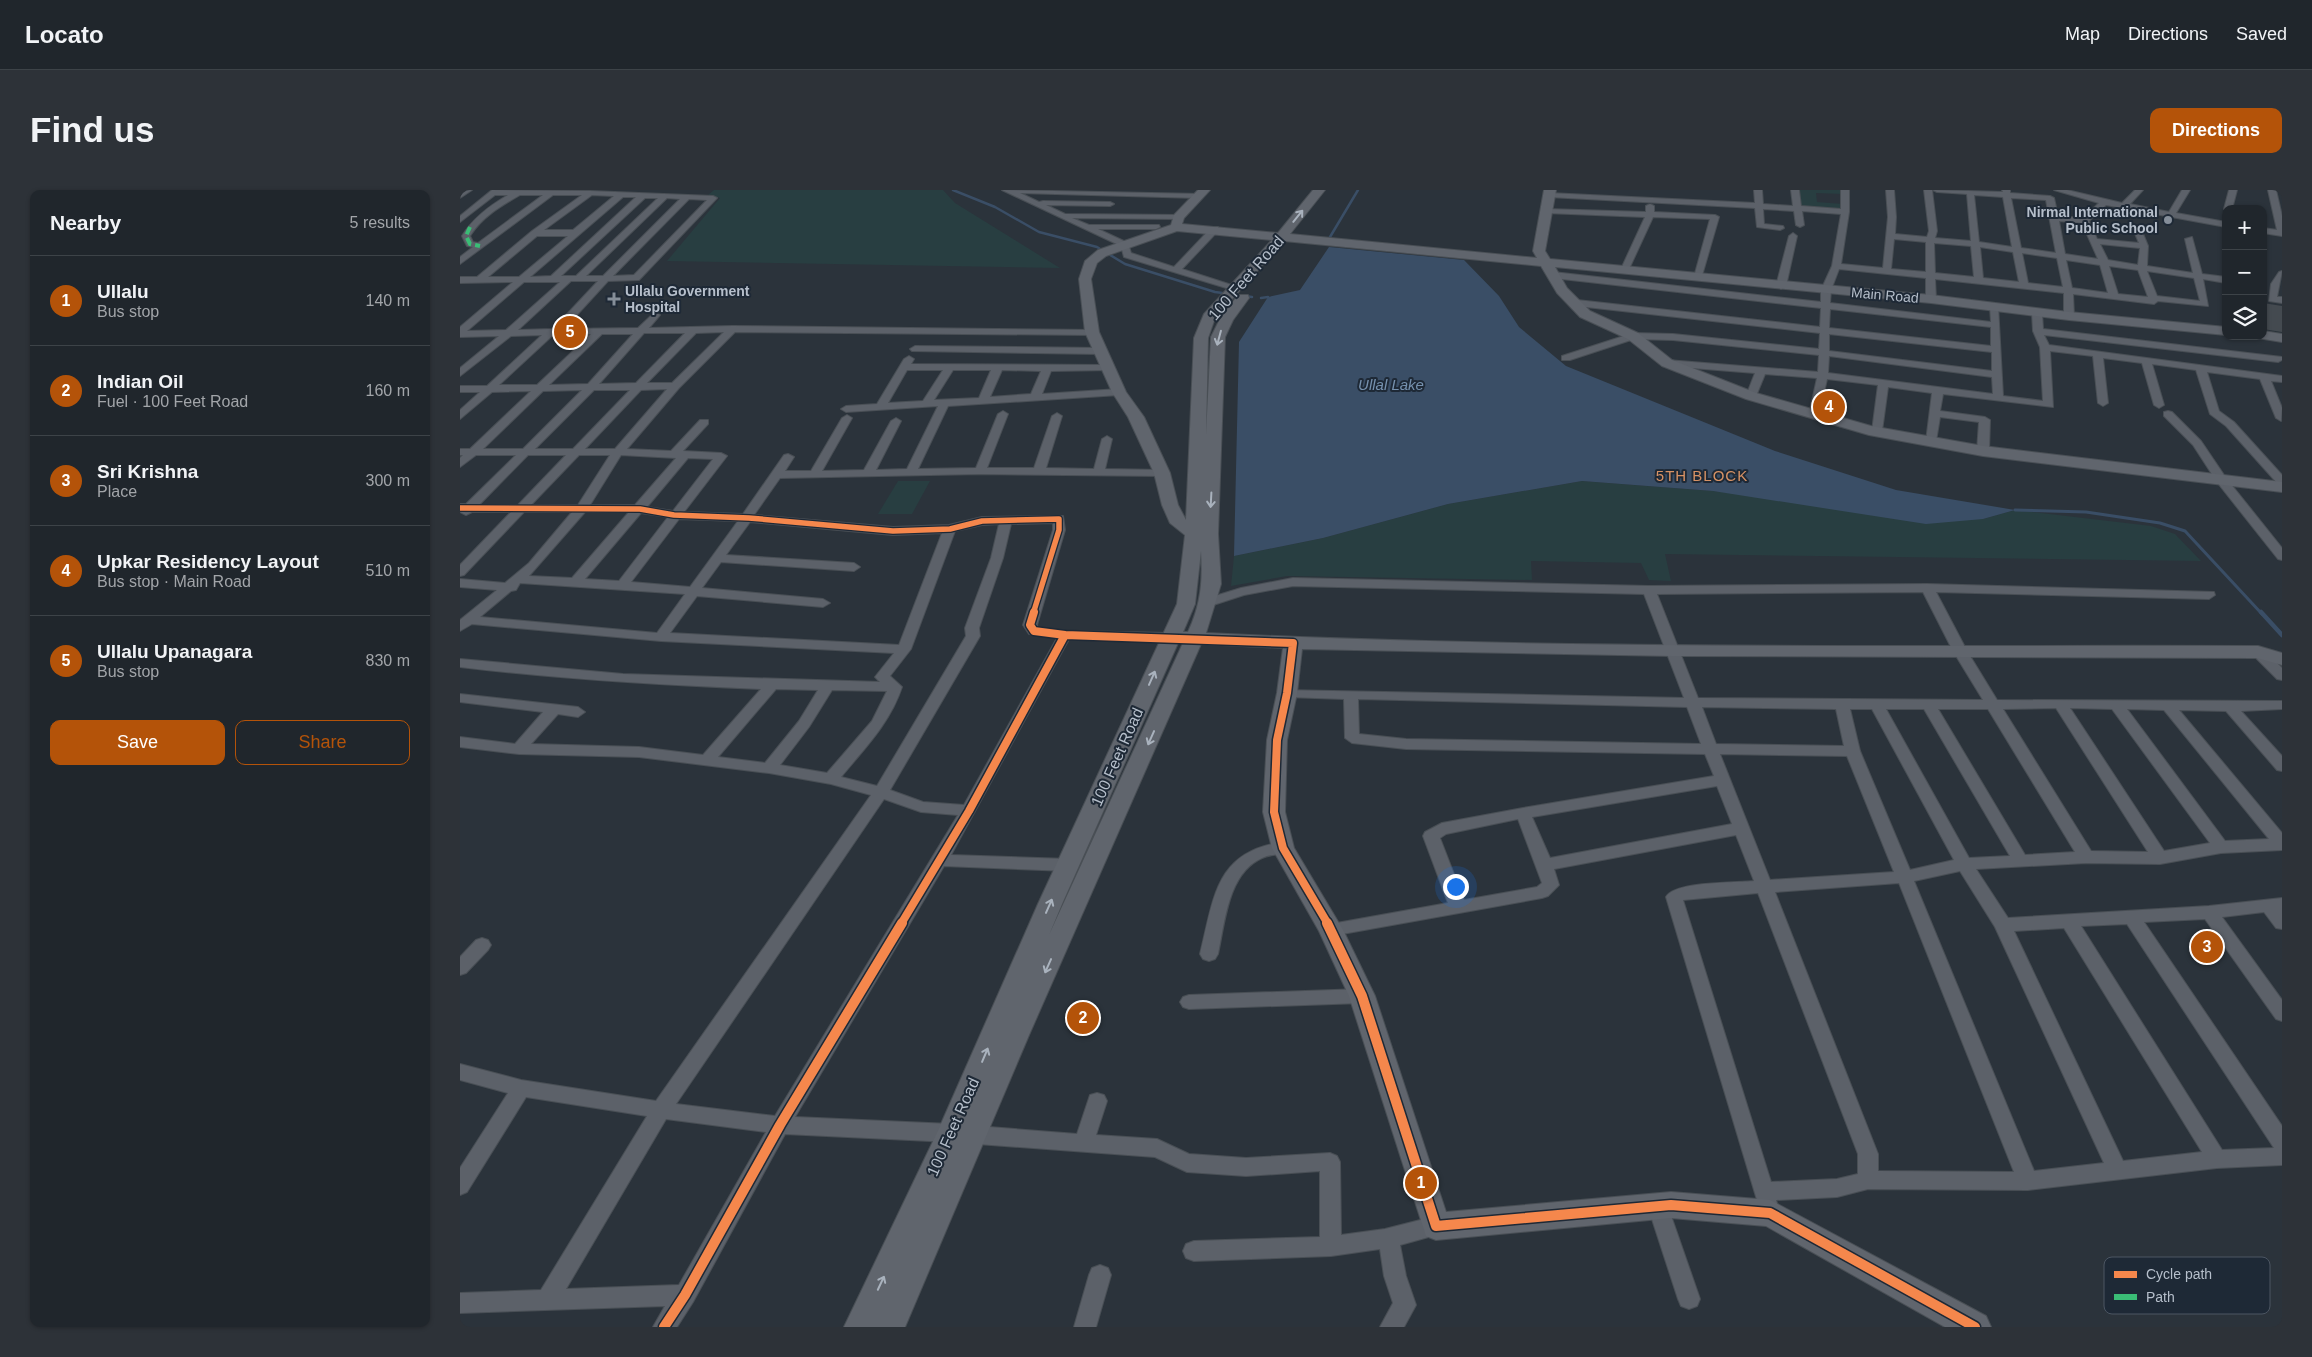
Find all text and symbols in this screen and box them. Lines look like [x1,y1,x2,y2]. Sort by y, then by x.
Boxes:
text: Locato [25,21,104,48]
text: Map [2065,24,2100,44]
text: Directions [2128,24,2208,44]
text: Saved [2236,24,2287,44]
button: Directions [2150,108,2282,153]
text: Find us [30,110,154,149]
place label: Nirmal International Public School [2027,204,2158,236]
map controls [2222,205,2267,340]
button: + [2222,205,2267,250]
one-way arrow [1293,210,1304,223]
text: Nearby [50,211,121,234]
text: 5 results [350,214,410,231]
marker: Nirmal International Public School [2162,214,2174,226]
street label: 100 Feet Road [1205,232,1287,324]
button: − [2222,250,2267,295]
text: Ullalu [97,281,149,302]
place label: Ullalu Government Hospital [625,283,750,315]
street label: Main Road [1851,284,1919,306]
text: 1 [62,292,70,309]
text: 140 m [366,292,410,309]
marker: Ullalu Government Hospital [607,292,621,306]
button: layers [2222,295,2267,340]
text: Bus stop [97,303,159,320]
pin: 5 [554,313,586,351]
one-way arrow [1214,330,1223,346]
text: Indian Oil [97,371,184,392]
water label: Ullal Lake [1358,376,1424,393]
text: 2 [62,382,70,399]
text: 160 m [366,382,410,399]
pin: 4 [1813,388,1845,426]
text: Fuel · 100 Feet Road [97,393,248,410]
text: Sri Krishna [97,461,198,482]
district label: 5TH BLOCK [1656,467,1748,484]
text: 3 [62,472,70,489]
text: 300 m [366,472,410,489]
text: Place [97,483,137,500]
one-way arrow [1206,492,1215,508]
text: Upkar Residency Layout [97,551,319,572]
text: 4 [62,562,70,579]
text: 510 m [366,562,410,579]
text: Bus stop · Main Road [97,573,251,590]
text: Ullalu Upanagara [97,641,252,662]
text: 5 [62,652,70,669]
text: 830 m [366,652,410,669]
text: Bus stop [97,663,159,680]
one-way arrow [1148,671,1158,686]
street label: 100 Feet Road [1088,705,1146,809]
button: Save [50,720,225,765]
button: Share [235,720,410,765]
one-way arrow [1146,730,1155,745]
your location [1443,874,1469,900]
one-way arrow [1045,899,1055,914]
pin: 3 [2191,928,2223,966]
one-way arrow [1043,958,1053,973]
pin: 2 [1067,999,1099,1037]
one-way arrow [981,1048,990,1063]
street label: 100 Feet Road [924,1075,982,1179]
pin: 1 [1405,1164,1437,1202]
legend [2104,1257,2270,1314]
text: Cycle path [2146,1266,2212,1282]
one-way arrow [877,1276,886,1291]
text: Path [2146,1289,2175,1305]

